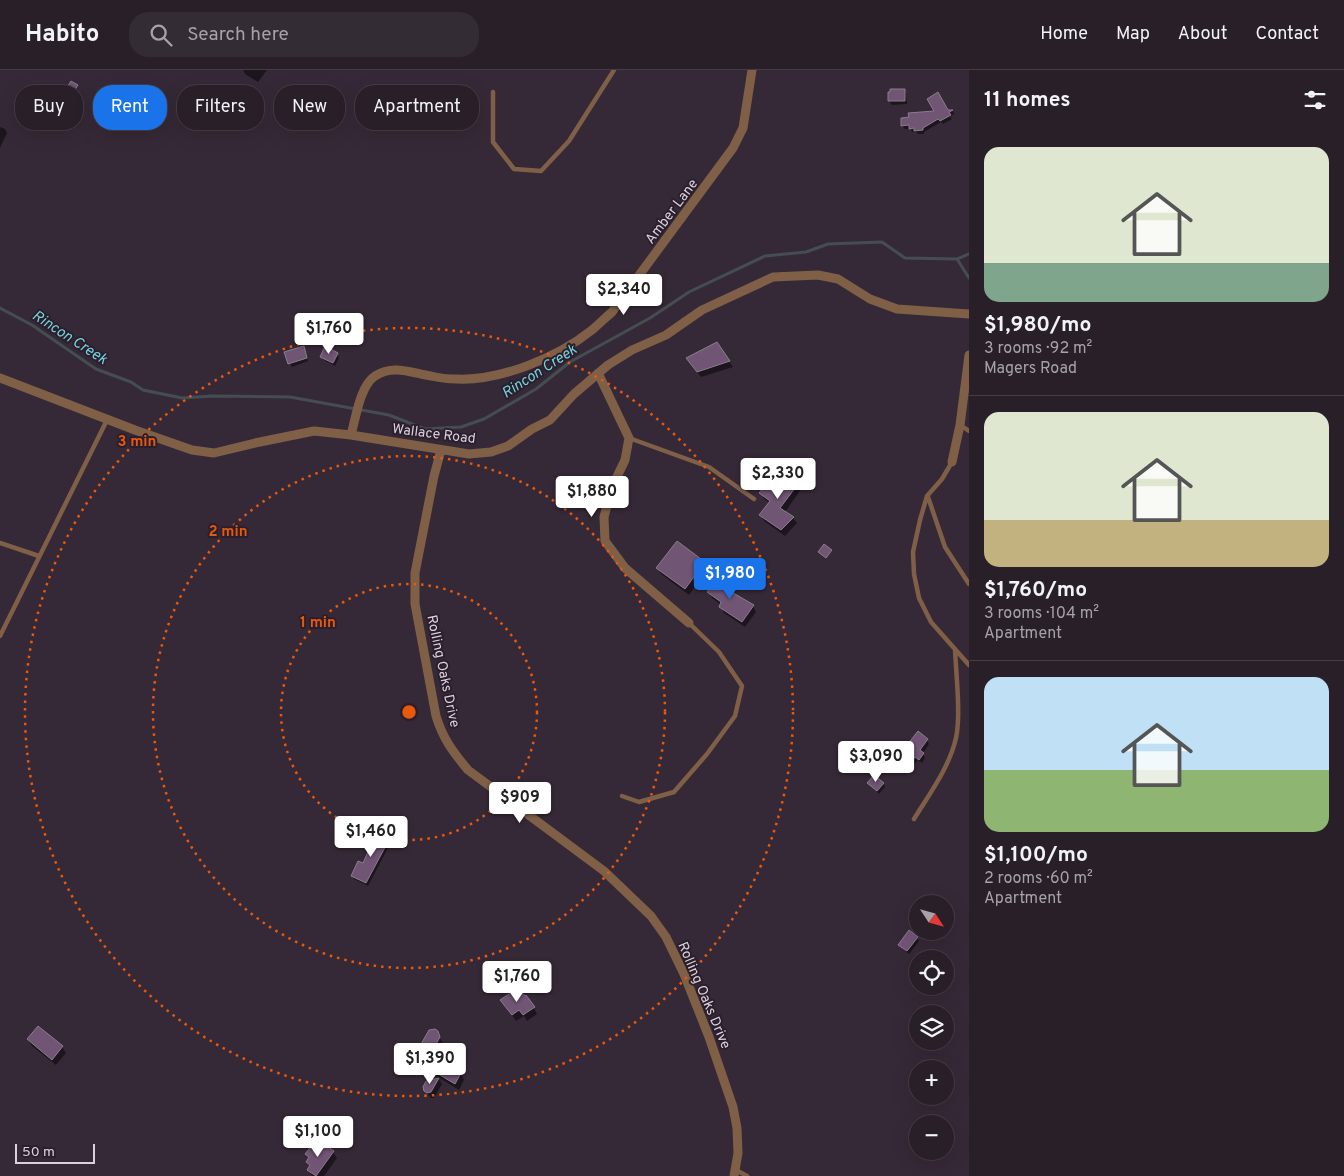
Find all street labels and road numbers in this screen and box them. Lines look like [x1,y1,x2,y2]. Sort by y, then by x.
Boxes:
street label: Amber Lane [642,176,702,248]
street label: Wallace Road [391,421,477,448]
street label: Rolling Oaks Drive [422,614,463,729]
street label: Rolling Oaks Drive [673,940,734,1052]

